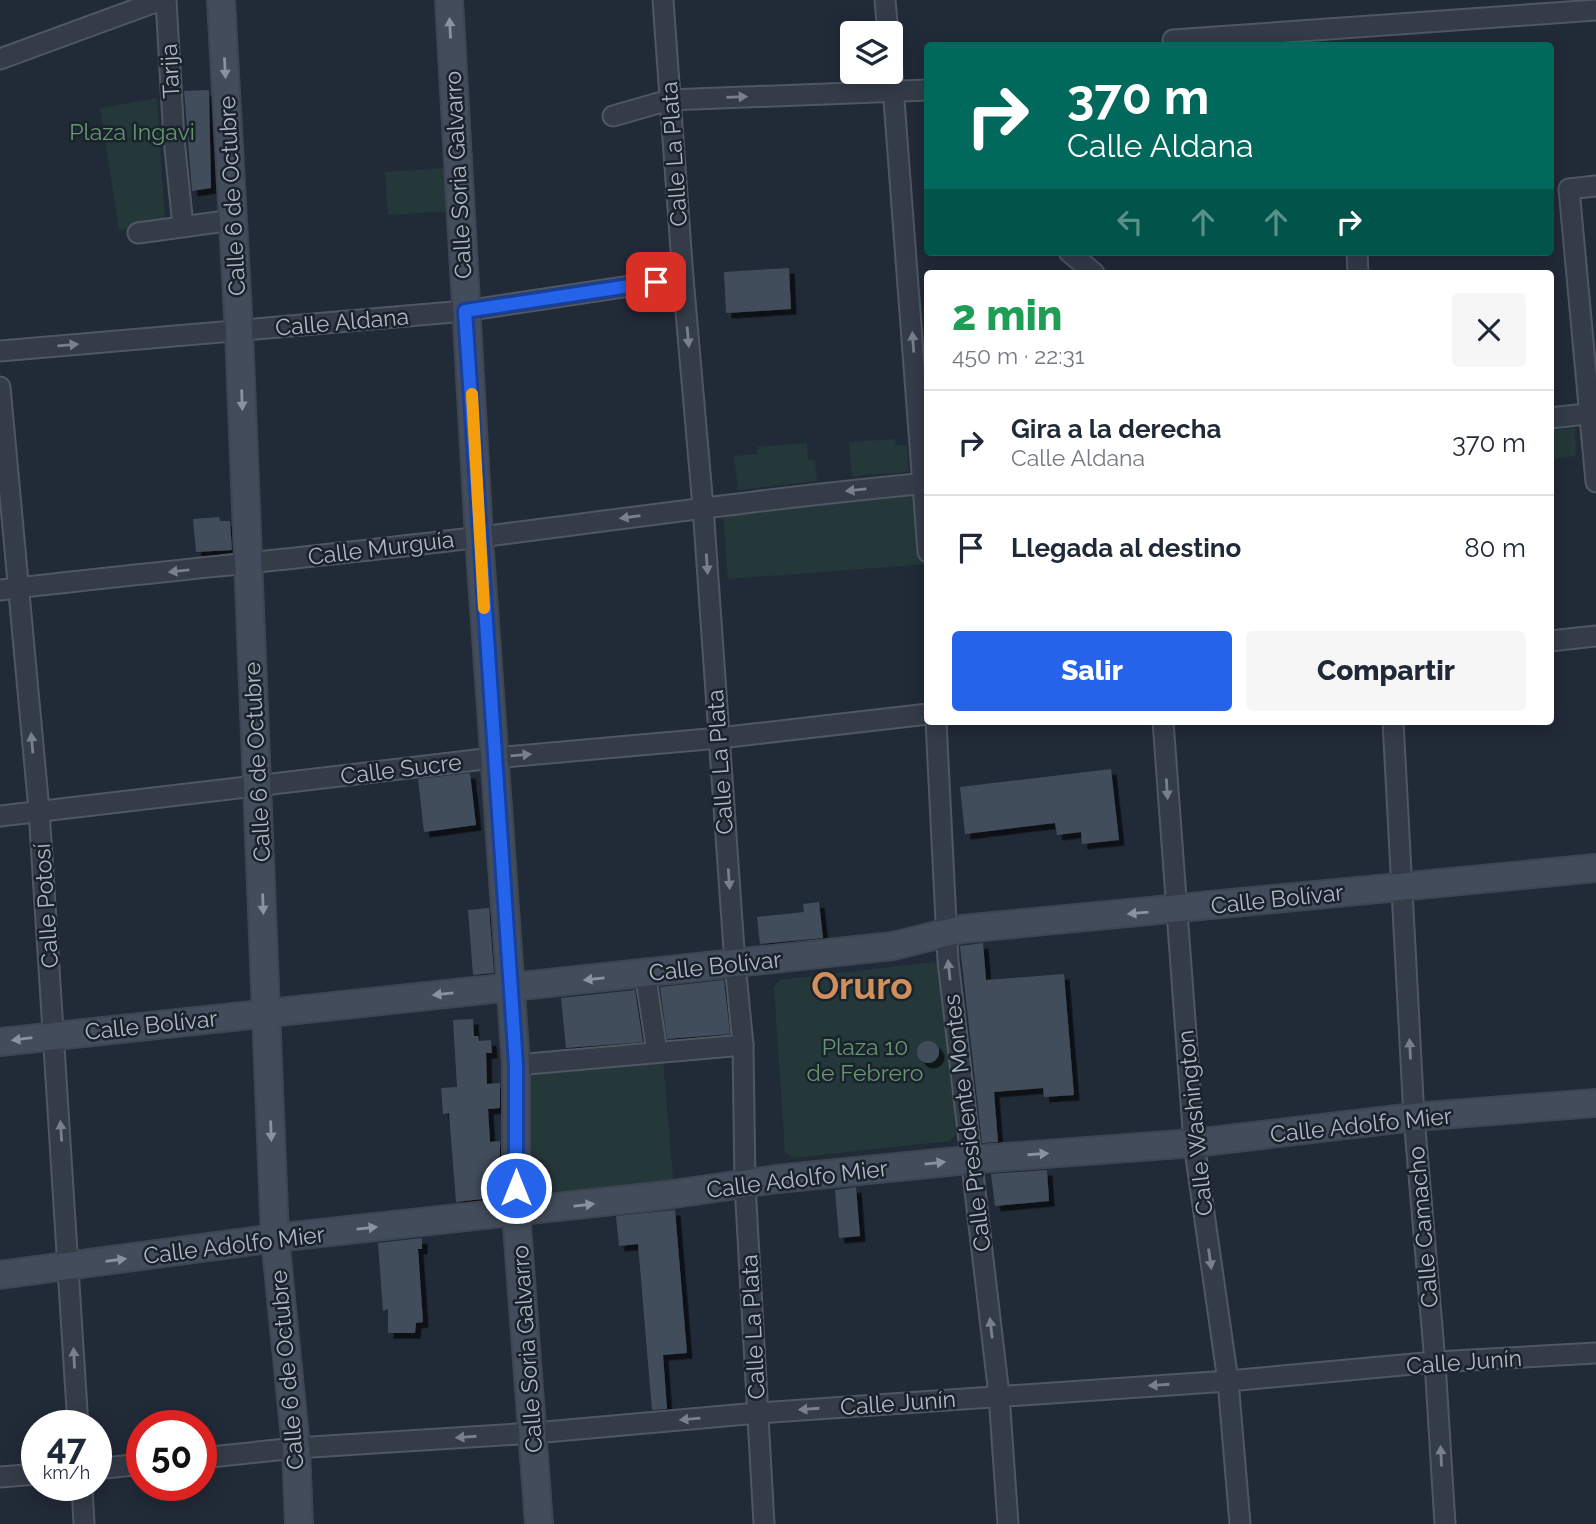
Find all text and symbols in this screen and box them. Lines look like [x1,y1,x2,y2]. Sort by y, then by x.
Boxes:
one-way arrow [445,17,456,39]
map controls [840,21,903,84]
button: layers [840,21,903,84]
street label: Tarija [155,43,184,99]
one-way arrow [219,57,230,79]
text: 370 m [1067,68,1209,125]
street label: Calle Soria Galvarro [439,70,476,280]
icon: right [952,70,1043,161]
street label: Calle La Plata [655,81,692,227]
one-way arrow [727,91,749,102]
street label: Calle 6 de Octubre [213,95,250,297]
park label: Plaza Ingavi [69,118,195,145]
text: Calle Aldana [1067,127,1254,164]
icon: left [1111,203,1149,241]
icon: ahead [1184,203,1222,241]
icon: ahead [1257,203,1295,241]
icon: right [1330,203,1368,241]
pin [626,252,686,312]
icon: arrive [637,263,675,301]
text: 2 min [952,291,1062,340]
button: close [1452,293,1526,367]
street label: Calle Aldana [274,302,410,341]
one-way arrow [683,326,694,348]
one-way arrow [907,330,918,352]
one-way arrow [57,339,79,350]
text: 450 m · 22:31 [952,342,1085,369]
one-way arrow [236,389,247,411]
text: Gira a la derecha [1011,414,1221,444]
icon: right [952,424,990,462]
text: 370 m [1452,428,1526,458]
text: Calle Aldana [1011,444,1145,471]
one-way arrow [845,485,867,496]
one-way arrow [619,511,641,522]
street label: Calle Murguía [306,525,456,570]
icon: arrive [952,529,990,567]
text: Llegada al destino [1011,533,1241,563]
text: 80 m [1464,533,1526,563]
one-way arrow [702,553,713,575]
one-way arrow [168,565,190,576]
button: Salir [952,631,1232,711]
button: Compartir [1246,631,1526,711]
street label: Calle 6 de Octubre [238,661,275,863]
street label: Calle La Plata [701,689,738,835]
one-way arrow [27,731,38,753]
street label: Calle Sucre [339,748,463,789]
one-way arrow [510,750,532,761]
one-way arrow [1162,778,1173,800]
street label: Calle Potosí [28,842,63,969]
one-way arrow [724,869,735,891]
street label: Calle Bolívar [1209,878,1345,919]
one-way arrow [258,893,269,915]
one-way arrow [1127,908,1149,919]
street label: Calle Bolívar [647,945,783,986]
one-way arrow [943,959,954,981]
district label: Oruro [811,964,913,1008]
one-way arrow [582,974,604,985]
one-way arrow [432,989,454,1000]
street label: Calle Presidente Montes [937,993,996,1253]
street label: Calle Bolívar [83,1004,219,1045]
street label: Calle Washington [1171,1029,1218,1217]
park label: Plaza 10 de Febrero [807,1033,923,1086]
one-way arrow [11,1034,33,1045]
one-way arrow [1404,1038,1415,1060]
street label: Calle Adolfo Mier [1269,1102,1453,1147]
one-way arrow [55,1120,66,1142]
one-way arrow [266,1120,277,1142]
street label: Calle Camacho [1402,1145,1443,1309]
one-way arrow [1027,1148,1049,1159]
position arrow [479,1151,553,1225]
street label: Calle Adolfo Mier [705,1154,889,1203]
one-way arrow [924,1157,946,1168]
one-way arrow [573,1199,595,1210]
street label: Calle Adolfo Mier [142,1220,326,1269]
one-way arrow [356,1223,378,1234]
street label: Calle Soria Galvarro [506,1244,547,1454]
one-way arrow [1205,1249,1216,1271]
one-way arrow [105,1254,127,1265]
street label: Calle La Plata [735,1254,770,1400]
street label: Calle 6 de Octubre [264,1269,309,1471]
one-way arrow [985,1316,996,1338]
street label: Calle Junín [1405,1344,1523,1379]
one-way arrow [69,1347,80,1369]
one-way arrow [1148,1380,1170,1391]
street label: Calle Junín [839,1385,957,1420]
one-way arrow [798,1404,820,1415]
speed limit sign: 50 [126,1410,217,1501]
one-way arrow [679,1414,701,1425]
text: 47 [47,1426,86,1467]
one-way arrow [455,1432,477,1443]
one-way arrow [1435,1445,1446,1467]
text: km/h [43,1462,90,1483]

